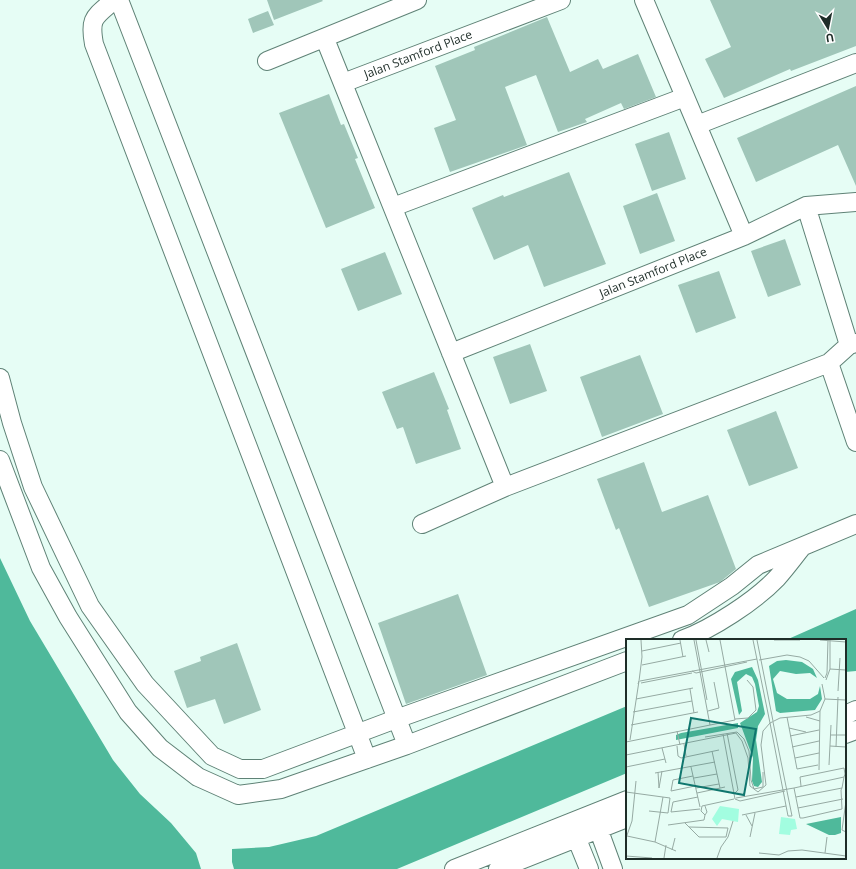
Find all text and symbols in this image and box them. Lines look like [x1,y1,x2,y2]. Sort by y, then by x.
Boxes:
north arrow [808,8,848,48]
street label: Jalan Stamford Place [360,25,475,83]
text: U [824,30,835,46]
street label: Jalan Stamford Place [596,243,710,302]
inset map [626,639,846,859]

